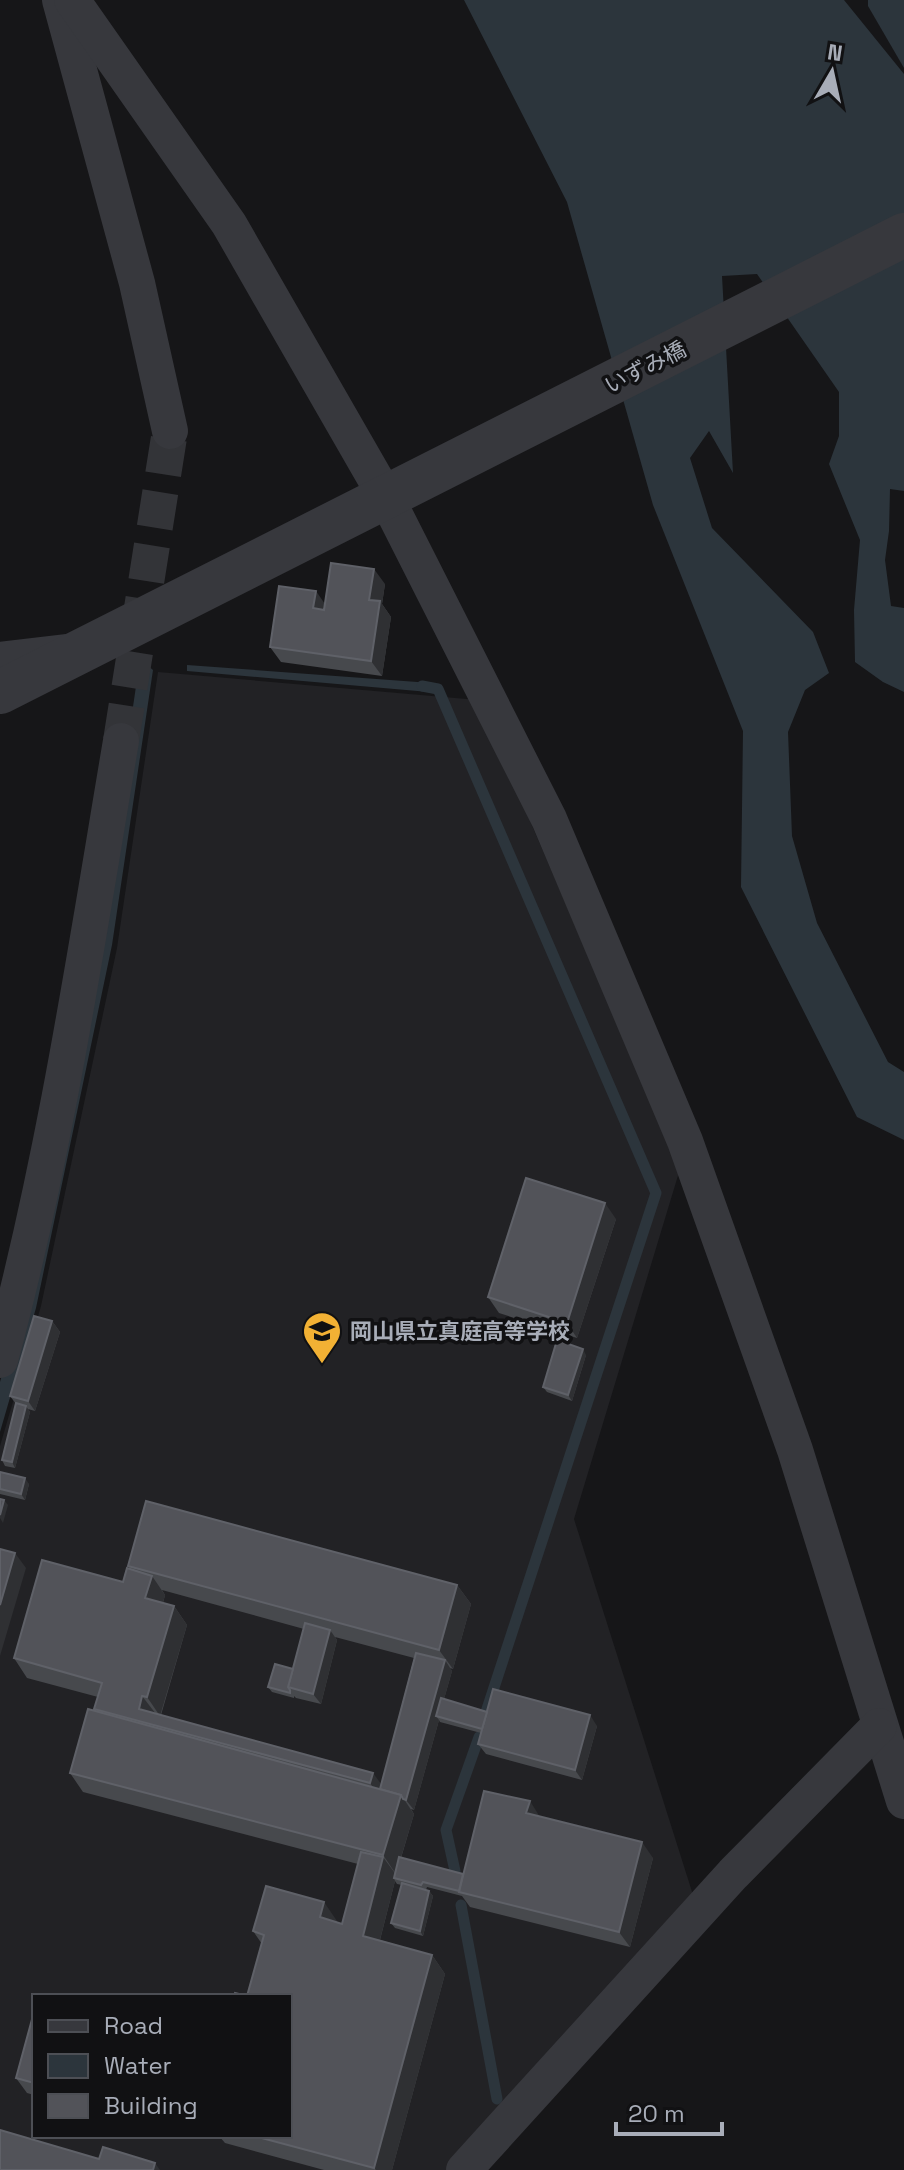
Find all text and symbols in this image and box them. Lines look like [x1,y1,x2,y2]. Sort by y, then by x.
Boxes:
north arrow [792,32,872,112]
text: N [826,37,845,67]
street label: いずみ橋 [599,335,691,399]
school or university icon: 岡山県立真庭高等学校 [301,1310,343,1365]
place label: 岡山県立真庭高等学校 [350,1317,570,1345]
legend [32,1994,292,2138]
text: Road [104,2010,163,2041]
text: Water [104,2050,172,2081]
scale bar [616,2086,722,2136]
text: Building [104,2090,198,2121]
text: 20 m [628,2098,685,2129]

